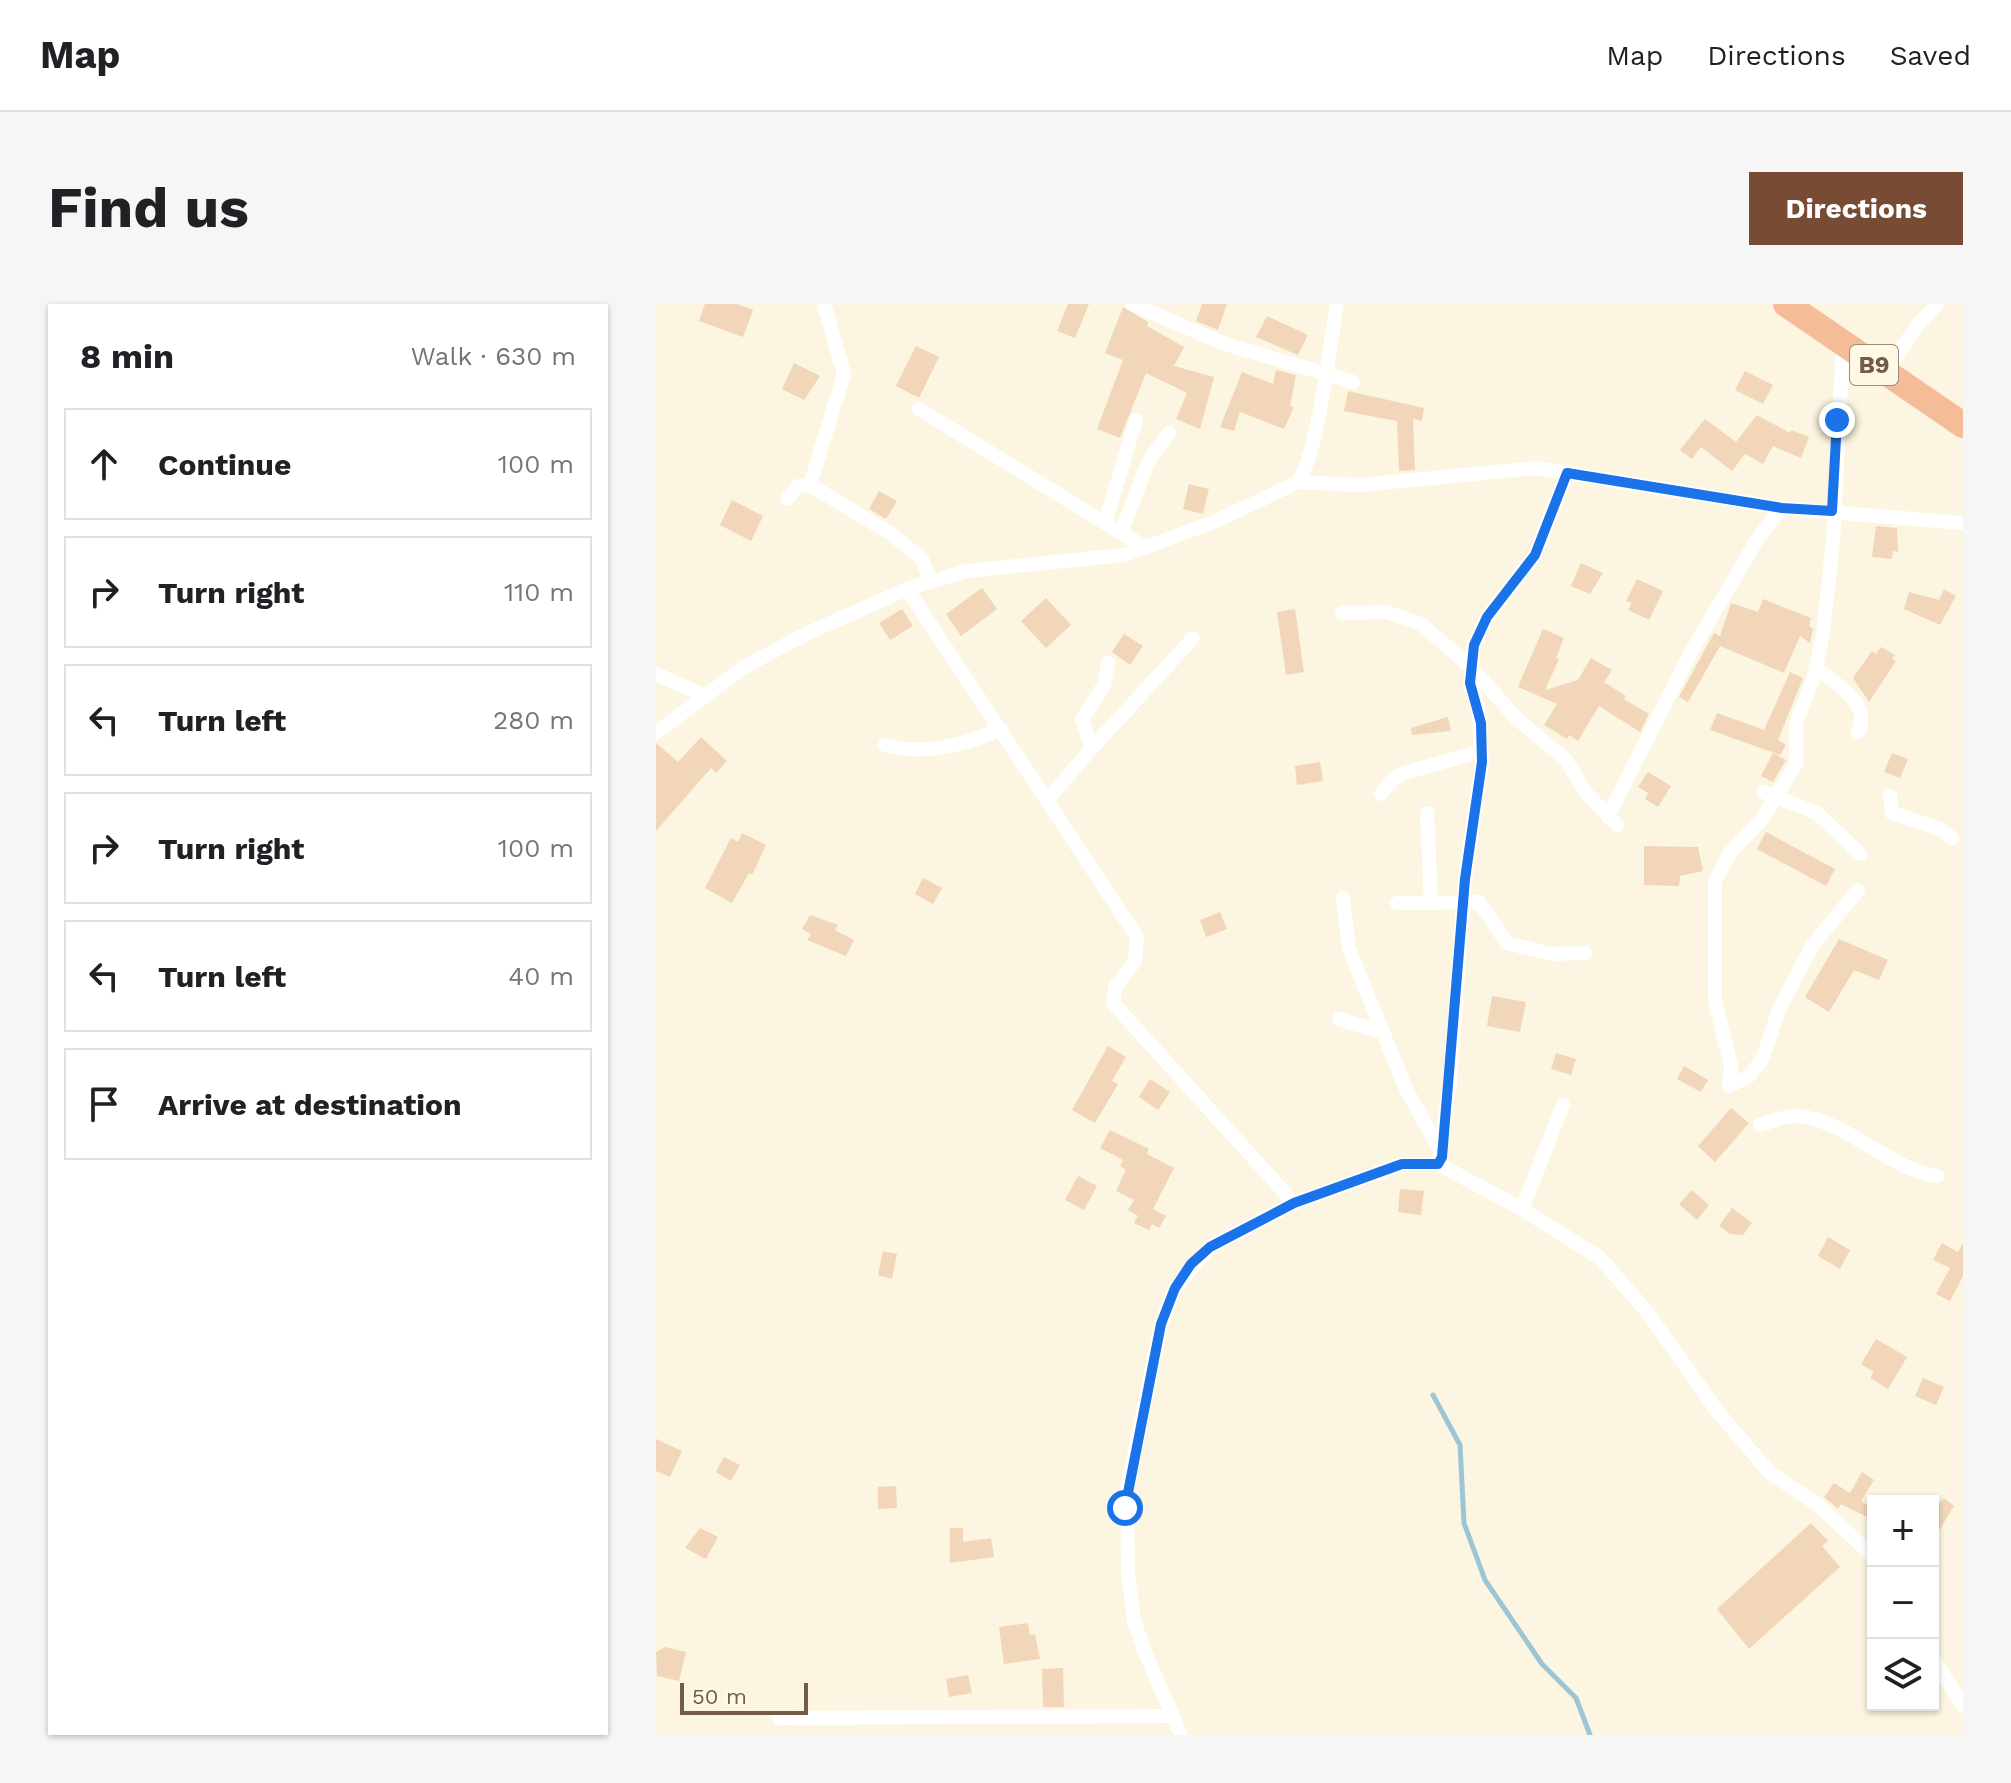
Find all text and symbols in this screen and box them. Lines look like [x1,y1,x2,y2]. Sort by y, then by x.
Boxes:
text: Map [40,33,120,77]
text: Map [1606,39,1663,72]
text: Directions [1707,39,1846,72]
text: Saved [1890,39,1971,72]
button: Directions [1749,172,1963,245]
text: Find us [48,175,249,241]
text: 8 min [80,336,174,376]
text: Walk · 630 m [411,341,576,371]
road number: B9 [1850,345,1898,385]
route end [1819,402,1855,438]
icon: ahead [82,442,126,486]
text: Continue [158,447,291,482]
text: 100 m [498,449,574,479]
icon: right [82,570,126,614]
text: Turn right [158,575,304,610]
text: 110 m [504,577,574,607]
icon: left [82,698,126,742]
text: Turn left [158,703,286,738]
text: 280 m [493,705,574,735]
icon: right [82,826,126,870]
text: Turn right [158,831,304,866]
text: 100 m [498,833,574,863]
icon: left [82,954,126,998]
text: Turn left [158,959,286,994]
text: 40 m [508,961,574,991]
icon: arrive [82,1082,126,1126]
text: Arrive at destination [158,1087,462,1122]
route start [1107,1490,1143,1526]
map controls [1867,1495,1939,1711]
button: + [1867,1495,1939,1567]
button: − [1867,1567,1939,1639]
button: layers [1867,1639,1939,1711]
scale bar [680,1679,808,1715]
text: 50 m [692,1684,747,1709]

